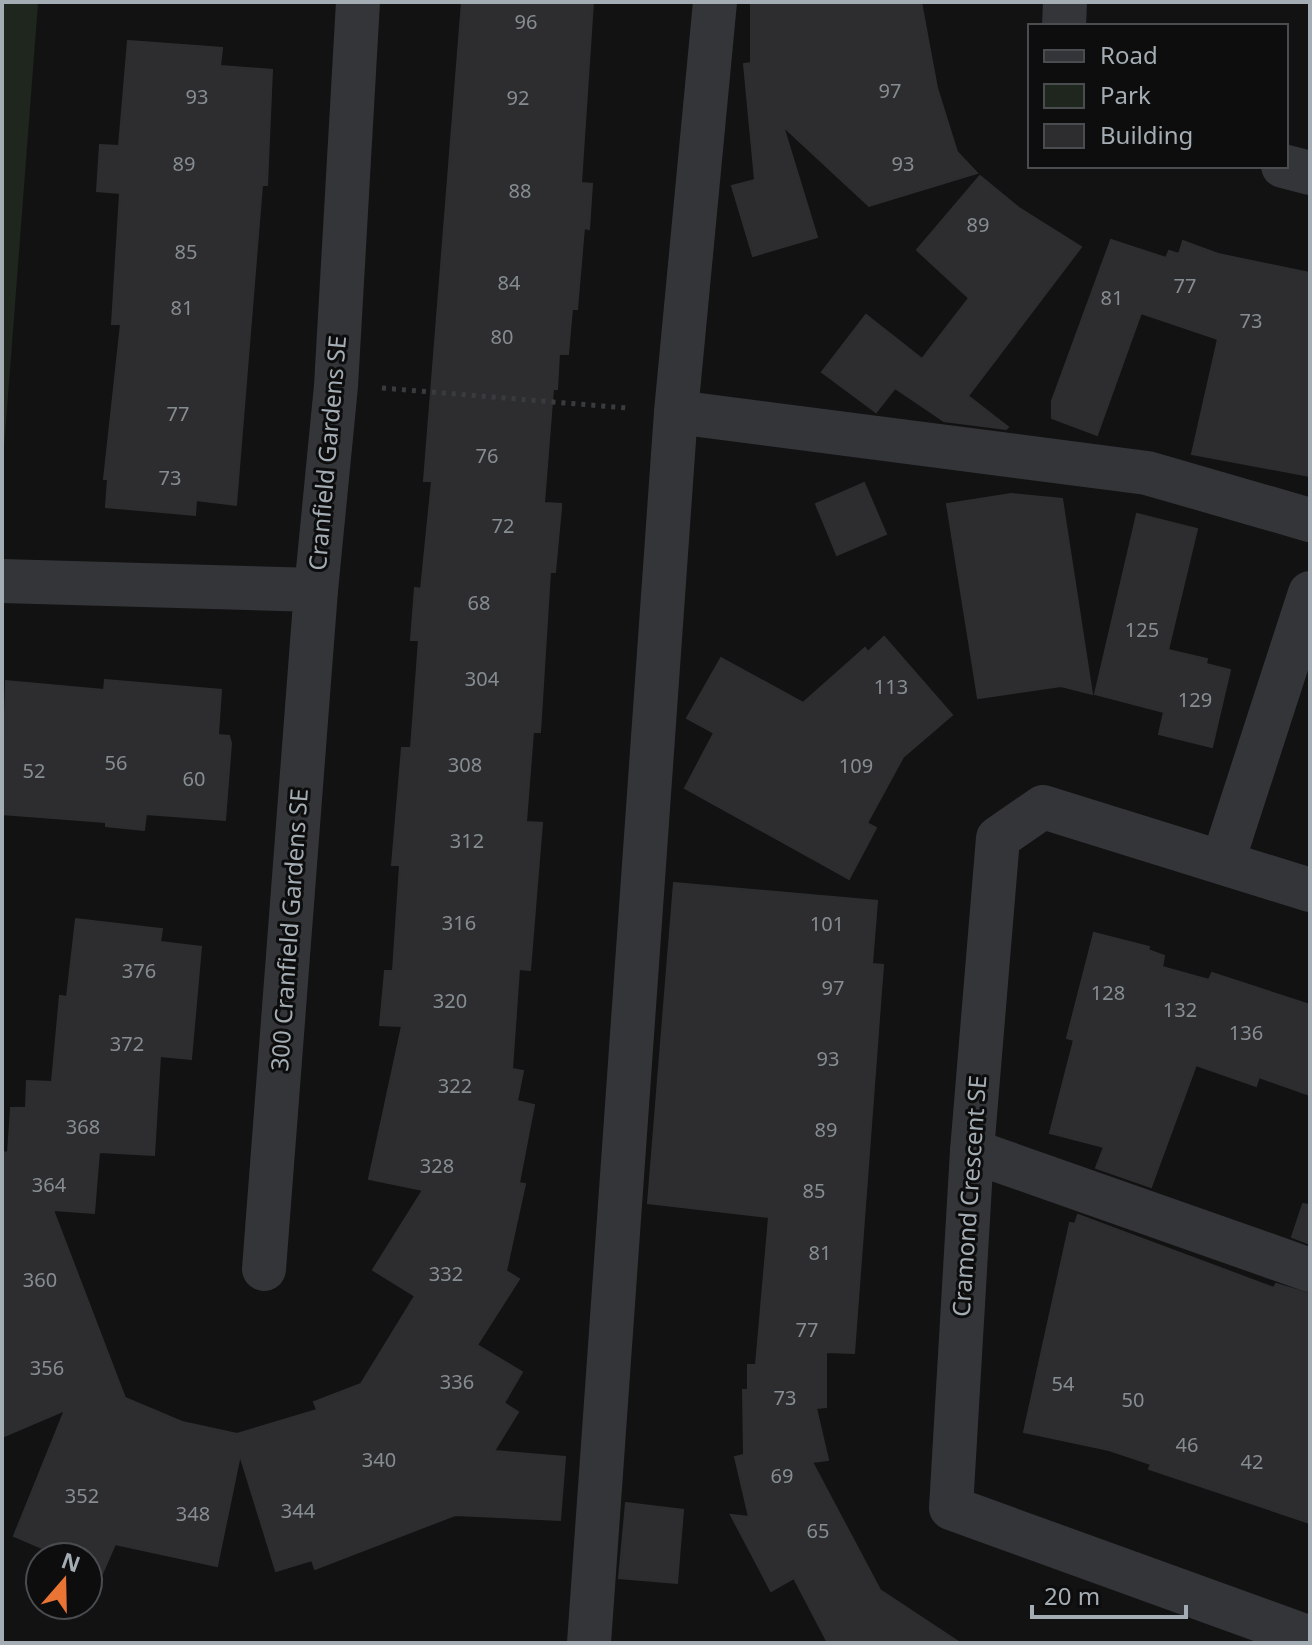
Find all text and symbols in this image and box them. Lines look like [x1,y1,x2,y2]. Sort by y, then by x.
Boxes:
house number: 96 [515,8,537,35]
legend [1028,24,1288,168]
text: Road [1100,38,1158,71]
house number: 97 [879,77,901,104]
text: Park [1100,78,1151,111]
house number: 93 [186,83,208,110]
house number: 92 [507,84,529,111]
text: Building [1100,118,1193,151]
house number: 89 [173,150,195,177]
house number: 93 [892,150,914,177]
house number: 88 [509,177,531,204]
house number: 89 [967,211,989,238]
house number: 85 [175,238,197,265]
house number: 84 [498,269,521,296]
house number: 77 [1174,272,1196,299]
house number: 81 [1101,284,1123,311]
house number: 81 [171,294,193,321]
house number: 73 [1240,307,1262,334]
house number: 80 [491,323,513,350]
street label: Cranfield Gardens SE [300,334,353,572]
house number: 77 [167,400,189,427]
house number: 76 [476,442,498,469]
house number: 73 [159,464,181,491]
house number: 72 [492,512,514,539]
house number: 68 [468,589,490,616]
house number: 125 [1125,616,1159,643]
house number: 304 [465,665,500,692]
house number: 113 [874,673,908,700]
house number: 129 [1178,686,1212,713]
house number: 56 [105,749,127,776]
house number: 308 [448,751,482,778]
house number: 109 [839,752,873,779]
house number: 52 [23,757,45,784]
house number: 60 [183,765,205,792]
street label: 300 Cranfield Gardens SE [262,787,315,1072]
house number: 312 [450,827,484,854]
house number: 316 [442,909,476,936]
house number: 101 [810,910,844,937]
house number: 376 [122,957,156,984]
house number: 97 [822,974,844,1001]
house number: 128 [1091,979,1125,1006]
house number: 320 [433,987,467,1014]
house number: 132 [1163,996,1197,1023]
house number: 136 [1229,1019,1263,1046]
house number: 372 [110,1030,144,1057]
house number: 93 [817,1045,839,1072]
house number: 322 [438,1072,472,1099]
street label: Cramond Crescent SE [944,1074,993,1318]
house number: 368 [66,1113,100,1140]
house number: 89 [815,1116,837,1143]
house number: 328 [420,1152,454,1179]
house number: 364 [32,1171,67,1198]
house number: 85 [803,1177,825,1204]
house number: 81 [809,1239,831,1266]
house number: 332 [429,1260,463,1287]
house number: 360 [23,1266,57,1293]
house number: 77 [796,1316,818,1343]
house number: 356 [30,1354,64,1381]
house number: 336 [440,1368,474,1395]
house number: 54 [1052,1370,1075,1397]
house number: 73 [774,1384,796,1411]
house number: 50 [1122,1386,1144,1413]
house number: 46 [1176,1431,1198,1458]
house number: 340 [362,1446,396,1473]
house number: 42 [1241,1448,1263,1475]
house number: 69 [771,1462,793,1489]
house number: 352 [65,1482,99,1509]
house number: 344 [281,1497,316,1524]
house number: 348 [176,1500,210,1527]
house number: 65 [807,1517,829,1544]
north arrow [24,1541,104,1621]
text: N [58,1544,85,1578]
scale bar [1032,1569,1186,1619]
text: 20 m [1044,1579,1100,1612]

